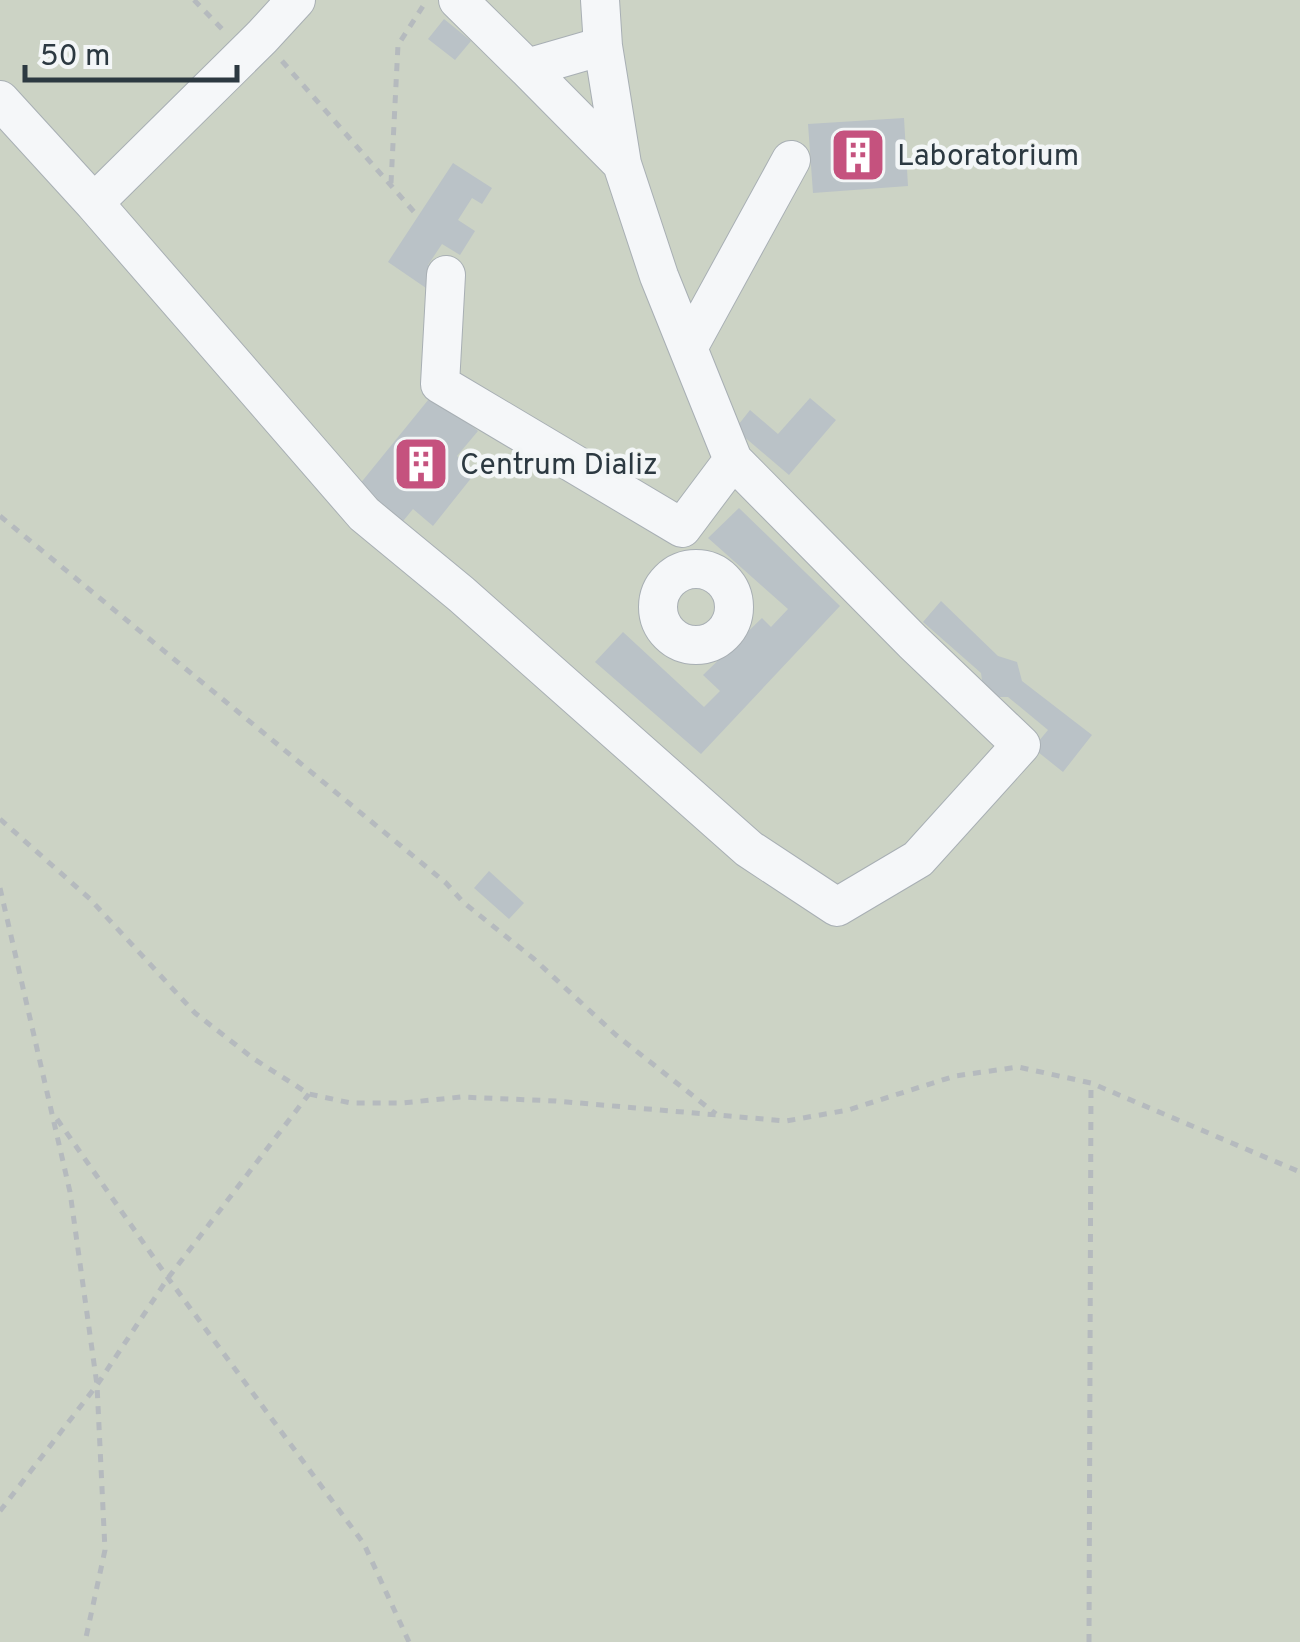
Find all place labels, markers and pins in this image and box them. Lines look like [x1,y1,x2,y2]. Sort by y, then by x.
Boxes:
building icon: Laboratorium [828,125,888,185]
place label: Laboratorium [897,139,1079,176]
building icon: Centrum Dializ [391,434,451,494]
place label: Centrum Dializ [460,448,658,485]

